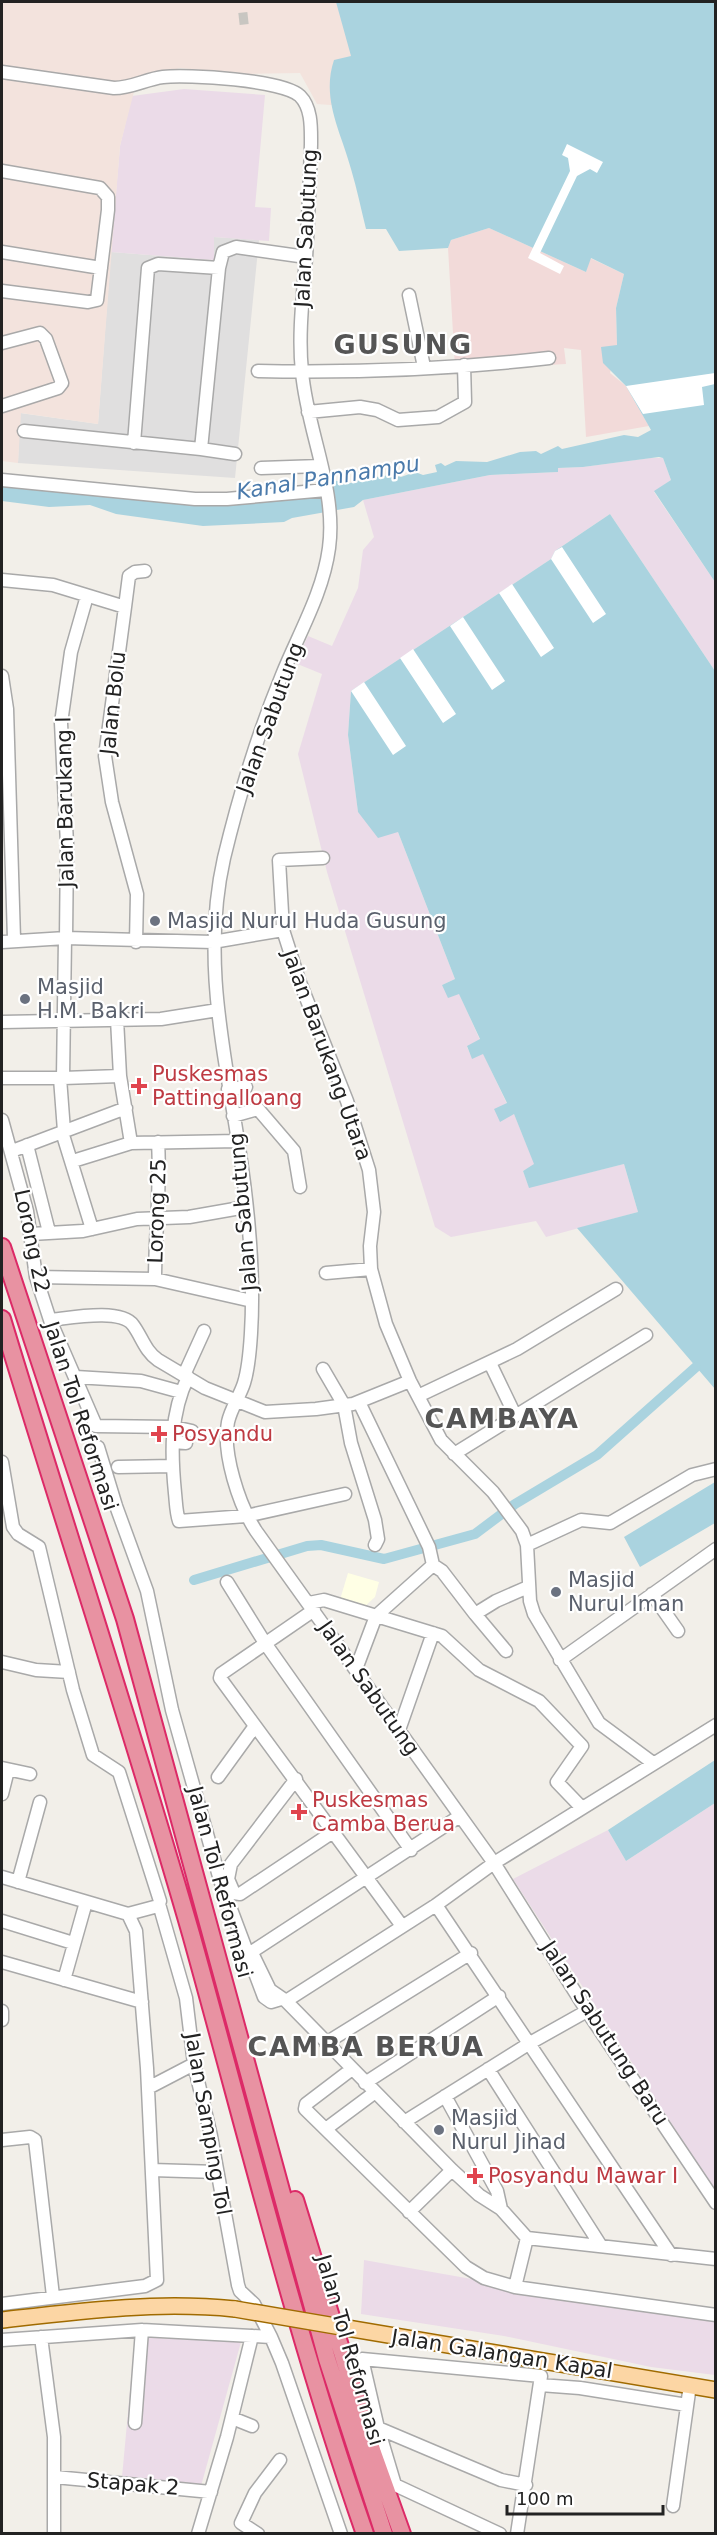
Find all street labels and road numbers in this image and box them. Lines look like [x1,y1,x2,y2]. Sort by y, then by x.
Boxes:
street label: Jalan Sabutung [290,148,322,310]
street label: Jalan Sabutung [231,639,308,799]
street label: Jalan Bolu [95,650,130,758]
street label: Jalan Barukang I [52,716,79,890]
street label: Jalan Barukang Utara [277,944,376,1164]
street label: Jalan Sabutung [224,1132,262,1294]
street label: Lorong 25 [143,1158,171,1264]
street label: Lorong 22 [9,1187,55,1295]
street label: Jalan Tol Reformasi [38,1316,123,1514]
street label: Jalan Sabutung [312,1614,424,1760]
street label: Jalan Tol Reformasi [182,1782,257,1981]
street label: Jalan Sabutung Baru [535,1935,674,2130]
street label: Jalan Samping Tol [180,2029,236,2217]
street label: Jalan Tol Reformasi [311,2250,389,2448]
street label: Jalan Galangan Kapal [388,2324,614,2383]
street label: Stapak 2 [86,2468,180,2500]

